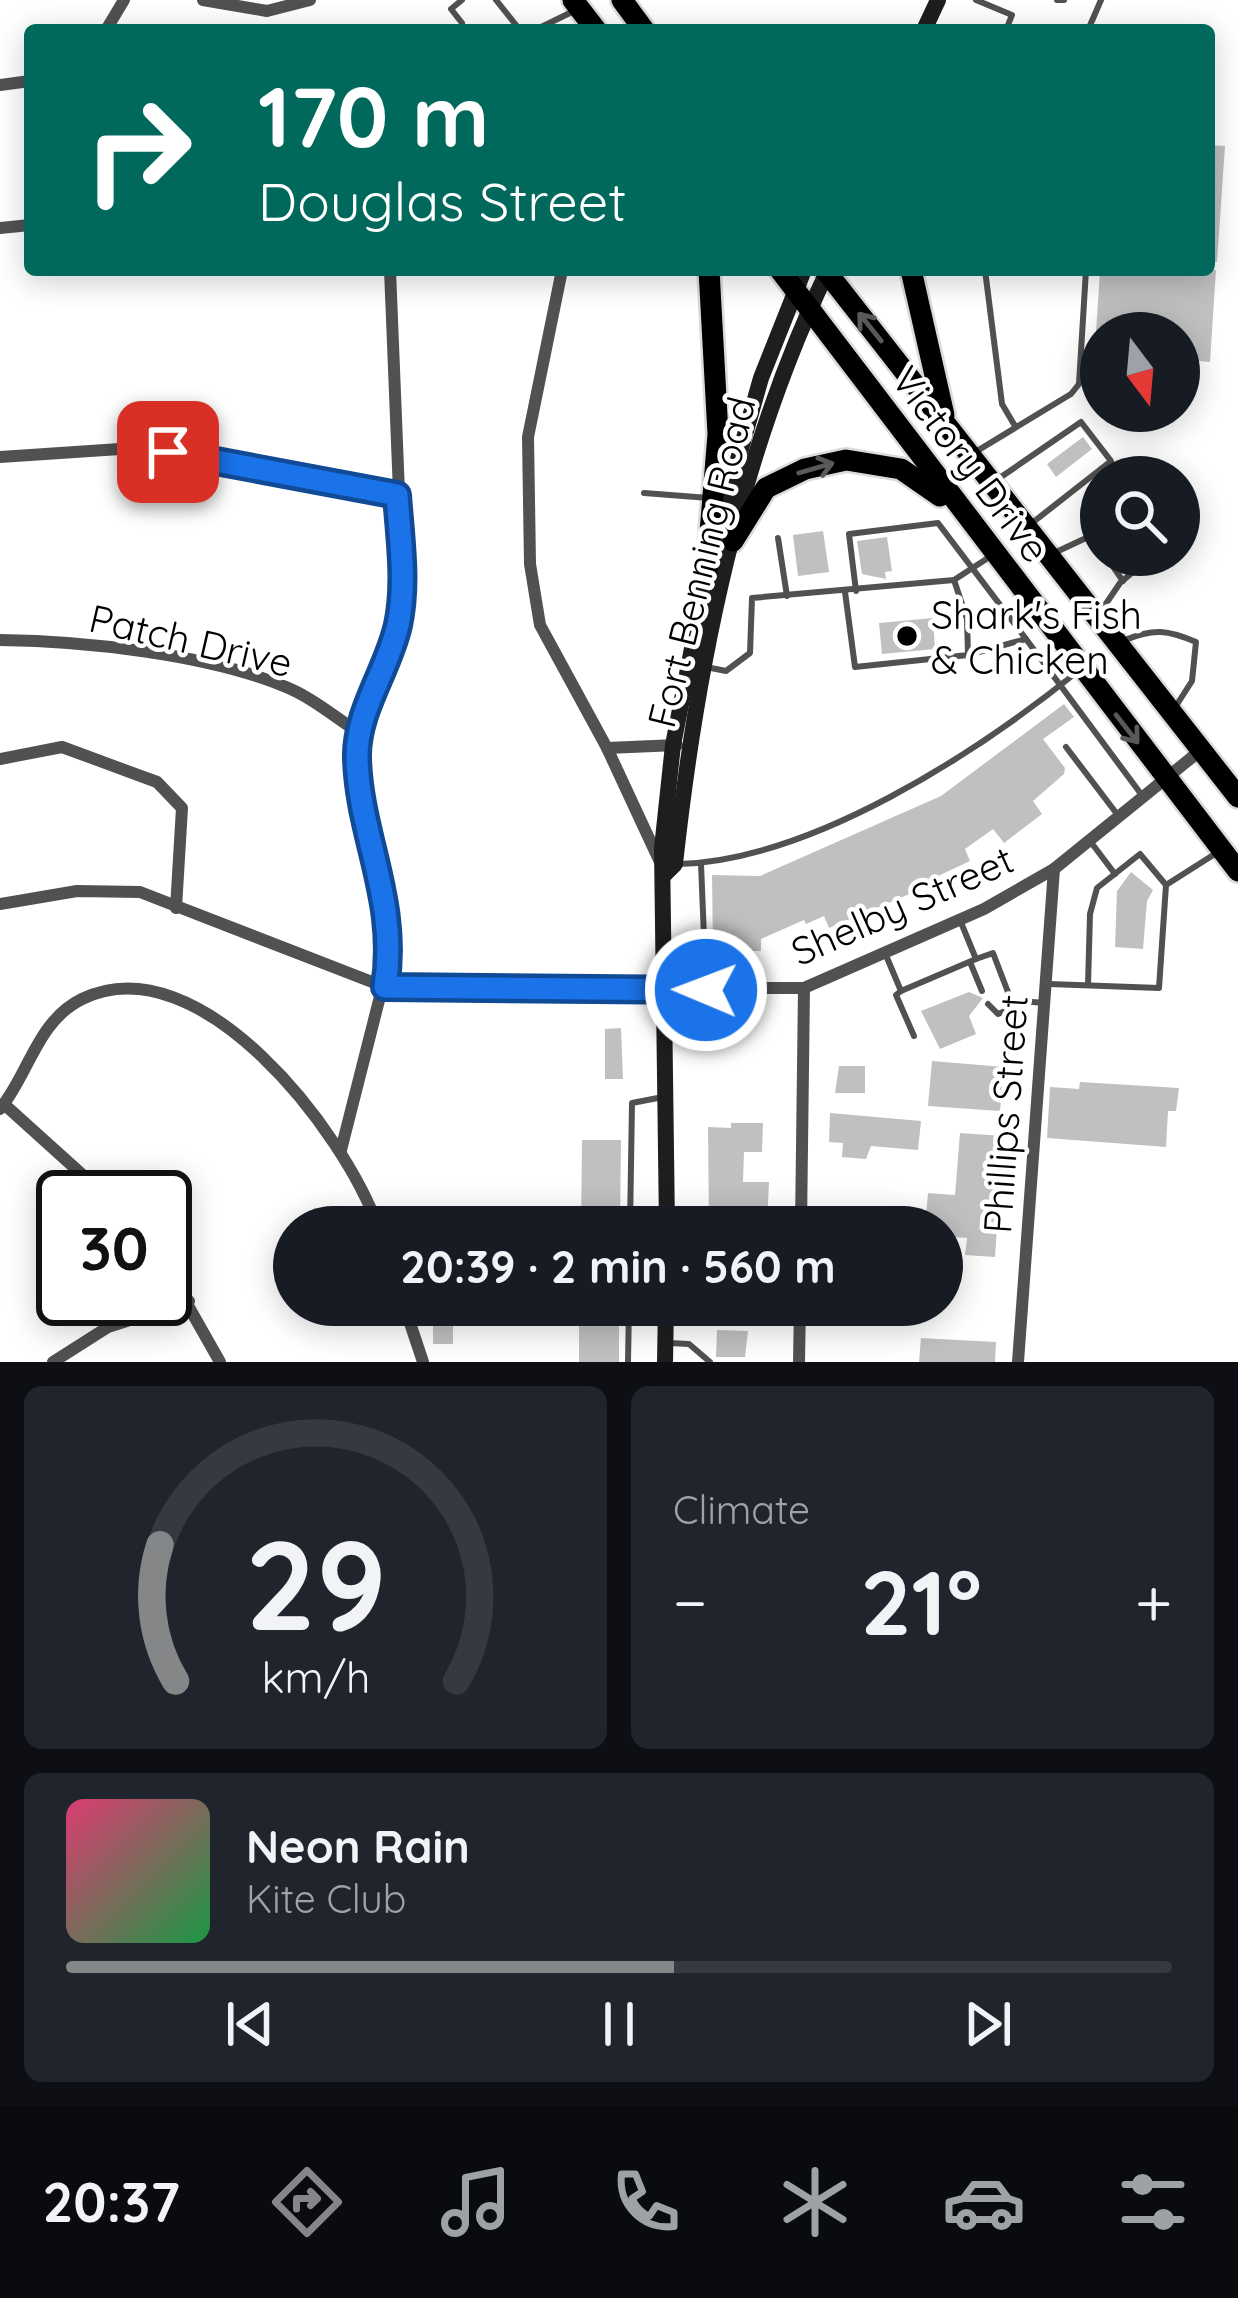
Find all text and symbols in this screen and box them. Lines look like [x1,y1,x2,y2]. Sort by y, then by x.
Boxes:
text: 170 m [258,63,489,168]
icon: right [60,72,216,228]
text: Douglas Street [258,167,627,235]
one-way arrow [857,311,884,343]
north arrow [1080,312,1200,432]
map controls [1080,312,1200,576]
street label: Victory Drive [881,356,1061,572]
street label: Fort Benning Road [636,392,766,732]
pin [117,401,219,503]
icon: arrive [135,419,201,485]
one-way arrow [796,456,834,478]
button: search [1080,456,1200,576]
place label: Shark's Fish & Chicken [931,590,1142,684]
street label: Patch Drive [85,593,297,687]
marker: Shark's Fish & Chicken [894,623,920,649]
one-way arrow [1113,712,1140,744]
street label: Shelby Street [783,834,1021,976]
position arrow [643,927,769,1053]
street label: Phillips Street [972,993,1038,1235]
speed limit sign: 30 [36,1170,192,1326]
text: 20:39 · 2 min · 560 m [400,1238,836,1294]
text: Climate [673,1485,810,1534]
text: 29 [245,1505,386,1661]
text: 21° [860,1545,982,1658]
text: − [673,1560,707,1643]
text: + [1135,1560,1172,1643]
text: km/h [261,1649,370,1703]
text: Neon Rain [246,1818,470,1874]
text: Kite Club [246,1874,406,1923]
icon: previous [217,1991,283,2057]
icon: pause [586,1991,652,2057]
icon: next [955,1991,1021,2057]
icon: directions [265,2160,349,2244]
icon: music [434,2160,518,2244]
icon: phone [604,2160,688,2244]
icon: climate [773,2160,857,2244]
icon: car [942,2160,1026,2244]
icon: filters [1111,2160,1195,2244]
text: 20:37 [43,2168,180,2236]

